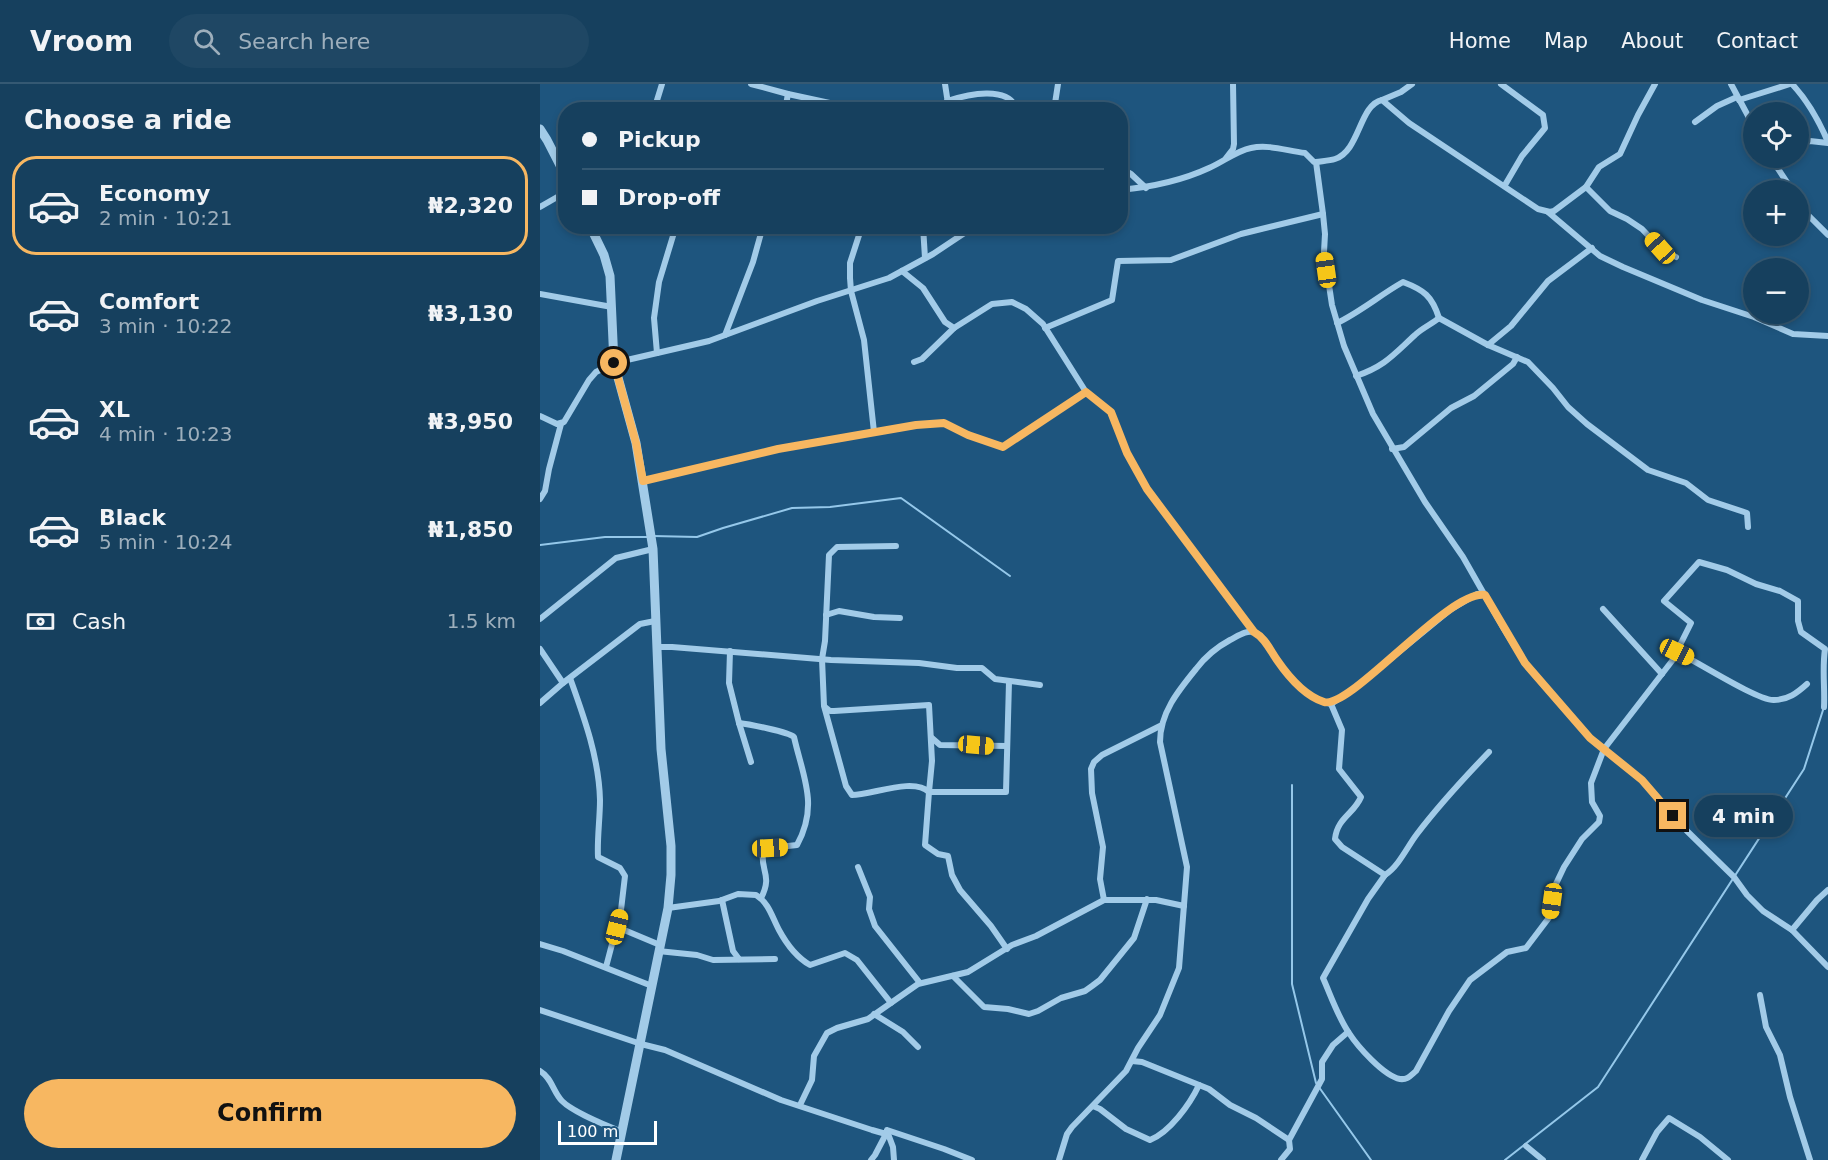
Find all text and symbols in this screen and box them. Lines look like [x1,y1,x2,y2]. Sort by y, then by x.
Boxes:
search box [169,14,589,68]
text: Vroom [30,25,133,58]
icon: search [190,25,223,58]
text: Search here [238,29,370,54]
text: Home [1449,29,1511,53]
text: Map [1544,29,1588,53]
text: About [1621,29,1683,53]
text: Contact [1716,29,1798,53]
map controls [1743,102,1809,324]
button: locate [1743,102,1809,168]
text: Choose a ride [24,104,232,135]
text: Pickup [618,127,701,152]
icon: car [27,179,81,233]
button: + [1743,180,1809,246]
text: Economy [99,181,210,206]
text: Drop-off [618,185,720,210]
text: ₦2,320 [428,193,513,218]
text: 2 min · 10:21 [99,206,233,230]
car [1641,229,1679,267]
car [1315,251,1337,289]
button: − [1743,258,1809,324]
icon: car [27,287,81,341]
text: Comfort [99,289,199,314]
text: ₦3,130 [428,301,513,326]
text: 3 min · 10:22 [99,314,233,338]
route start [600,349,627,376]
icon: car [27,395,81,449]
text: XL [99,397,130,422]
text: ₦3,950 [428,409,513,434]
text: 4 min · 10:23 [99,422,233,446]
icon: car [27,503,81,557]
text: Black [99,505,166,530]
text: ₦1,850 [428,517,513,542]
text: 5 min · 10:24 [99,530,233,554]
icon: cash [24,605,57,638]
text: Cash [72,609,126,634]
text: 1.5 km [447,609,516,633]
car [1657,636,1697,668]
car [957,734,995,756]
callout: 4 min [1694,795,1793,837]
route end [1659,802,1686,829]
text: 4 min [1712,804,1775,828]
car [752,838,788,858]
car [1541,882,1563,920]
car [604,907,630,947]
button: Confirm [24,1079,516,1148]
scale bar [558,1118,657,1146]
text: 100 m [567,1122,618,1141]

